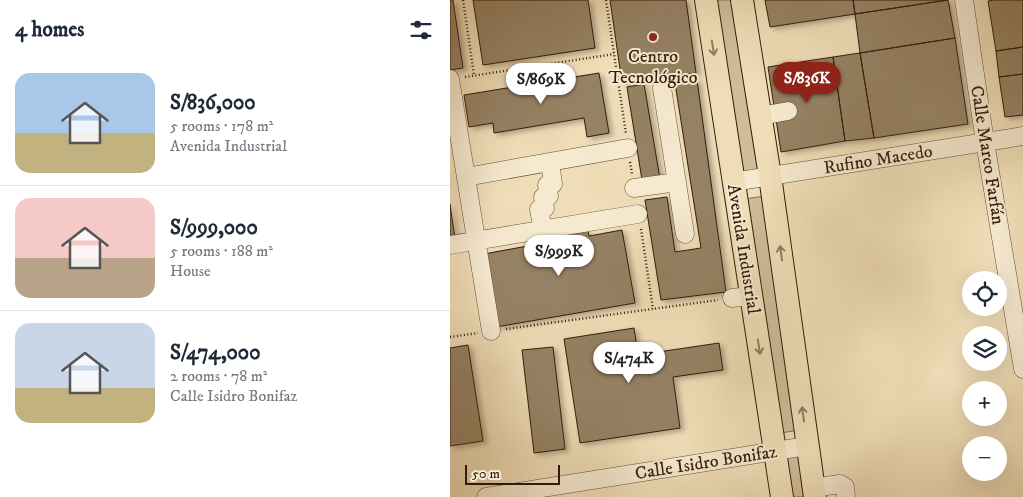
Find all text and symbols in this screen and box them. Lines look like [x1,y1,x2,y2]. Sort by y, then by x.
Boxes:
icon: filters [407,16,435,44]
text: 4 homes [15,17,84,43]
marker: Centro Tecnológico [647,31,659,43]
one-way arrow [709,40,719,56]
place label: Centro Tecnológico [608,46,698,89]
pin: S/869K [500,62,582,105]
pin: S/836K [766,62,848,104]
text: S/836K [784,68,830,88]
text: S/869K [517,69,565,89]
street label: Calle Marco Farfán [965,84,1009,227]
text: S/836,000 [170,90,256,116]
icon: home [55,93,115,153]
text: 5 rooms · 178 m² [170,116,273,136]
text: Avenida Industrial [170,136,287,156]
street label: Rufino Macedo [822,140,934,179]
street label: Avenida Industrial [722,182,764,316]
text: S/999,000 [170,215,258,241]
icon: home [55,218,115,278]
pin: S/999K [518,234,600,277]
text: 5 rooms · 188 m² [170,241,273,261]
text: S/999K [535,241,583,261]
one-way arrow [776,245,786,261]
text: House [170,261,211,281]
map controls [962,271,1007,481]
button: locate [962,271,1007,316]
button: layers [962,326,1007,371]
one-way arrow [754,339,764,355]
text: S/474,000 [170,340,260,366]
pin: S/474K [588,342,670,384]
icon: home [55,343,115,403]
text: S/474K [604,348,654,368]
text: 2 rooms · 78 m² [170,366,267,386]
button: + [962,381,1007,426]
text: Calle Isidro Bonifaz [170,386,297,406]
one-way arrow [798,406,808,422]
button: − [962,436,1007,481]
street label: Calle Isidro Bonifaz [634,441,779,485]
scale bar [465,462,560,485]
text: 50 m [472,465,500,483]

